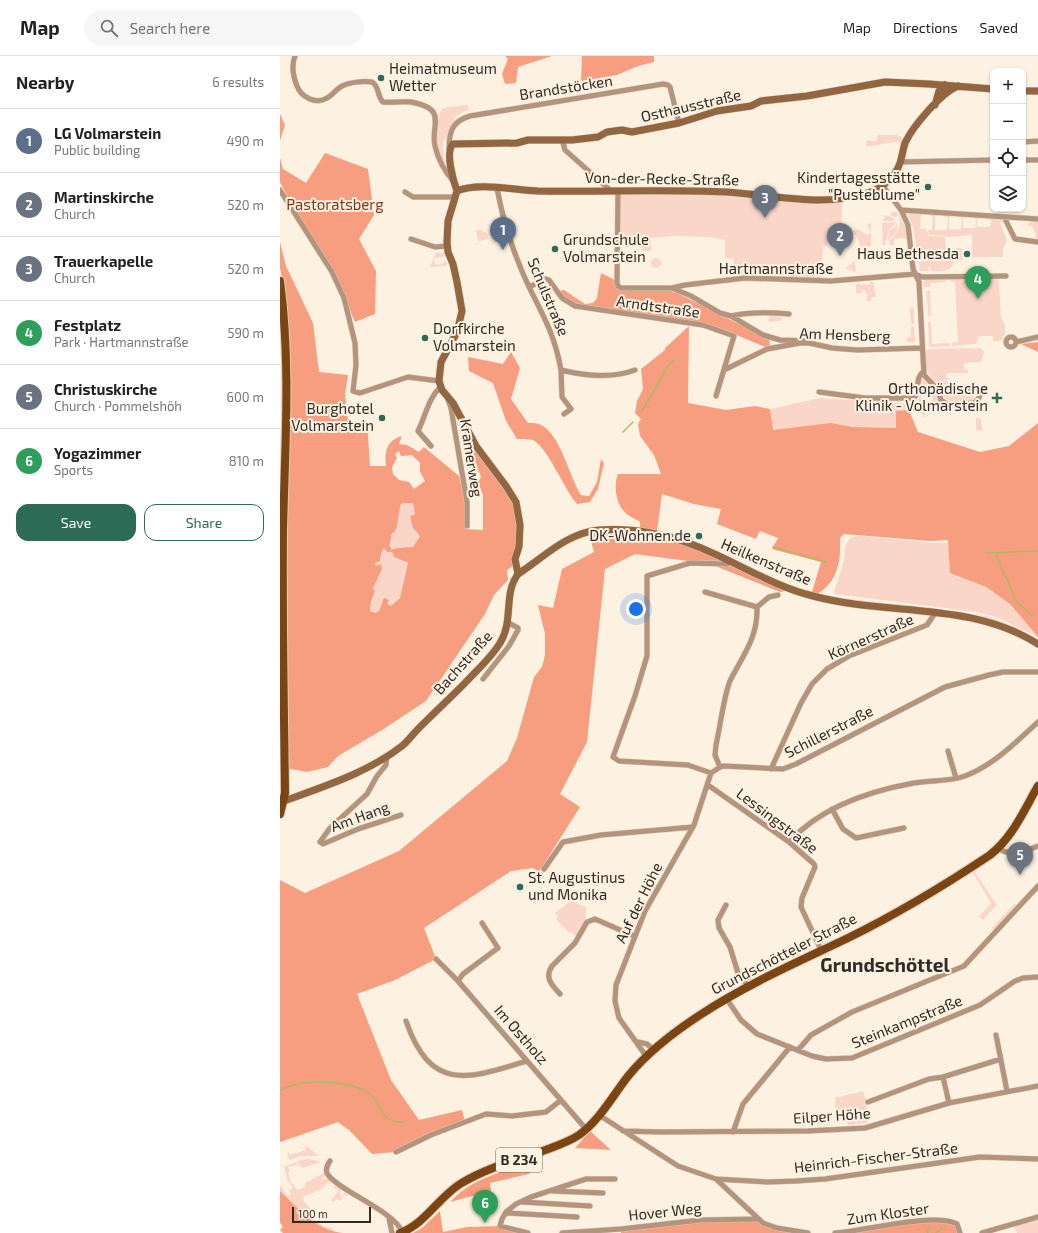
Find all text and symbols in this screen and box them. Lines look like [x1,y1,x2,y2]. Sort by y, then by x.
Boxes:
search box [84,10,364,46]
text: Map [20,16,60,39]
icon: search [98,17,120,39]
text: Search here [130,19,210,37]
text: Map [843,19,871,36]
text: Directions [893,19,958,36]
text: Saved [980,19,1018,36]
place label: Heimatmuseum Wetter [389,59,497,94]
map controls [990,68,1026,212]
button: + [990,68,1026,104]
street label: Brandstöcken [518,71,614,103]
text: Nearby [16,72,74,92]
marker: Heimatmuseum Wetter [376,73,386,83]
text: 6 results [212,74,264,90]
street label: Osthausstraße [639,85,743,125]
button: − [990,104,1026,140]
text: LG Volmarstein [54,124,161,142]
text: 1 [26,133,32,149]
text: 490 m [226,133,264,149]
button: locate [990,140,1026,176]
text: Public building [54,142,140,158]
street label: Von-der-Recke-Straße [585,168,739,188]
place label: Kindertagesstätte "Pusteblume" [797,168,920,203]
button: layers [990,176,1026,212]
marker: Kindertagesstätte "Pusteblume" [923,182,933,192]
pin: 3 [752,185,778,218]
text: Martinskirche [54,188,154,206]
park label: Pastoratsberg [286,195,384,213]
text: 2 [25,197,33,213]
text: 520 m [228,197,264,213]
text: Church [54,206,95,222]
pin: 1 [490,217,516,250]
pin: 2 [827,223,853,256]
place label: Grundschule Volmarstein [563,230,649,265]
marker: Grundschule Volmarstein [550,244,560,254]
place label: Haus Bethesda [857,244,959,262]
marker: Haus Bethesda [962,249,972,259]
text: Trauerkapelle [54,252,153,270]
street label: Schulstraße [524,255,573,338]
street label: Hartmannstraße [719,259,833,277]
text: 3 [25,261,33,277]
text: 520 m [228,261,264,277]
pin: 4 [965,266,991,299]
text: Church [54,270,95,286]
street label: Arndtstraße [615,291,701,321]
text: Festplatz [54,316,121,334]
place label: Dorfkirche Volmarstein [433,319,516,354]
street label: Am Hensberg [799,323,892,345]
text: 4 [25,325,33,341]
text: 590 m [227,325,264,341]
marker: Dorfkirche Volmarstein [420,333,430,343]
text: Park · Hartmannstraße [54,334,189,350]
place label: Orthopädische Klinik - Volmarstein [855,379,988,414]
text: Christuskirche [54,380,157,398]
text: 5 [25,389,33,405]
text: 600 m [227,389,264,405]
marker: Orthopädische Klinik - Volmarstein [991,392,1003,404]
text: Church · Pommelshöh [54,398,182,414]
place label: Burghotel Volmarstein [291,399,375,434]
marker: Burghotel Volmarstein [377,413,387,423]
street label: Kramerweg [457,417,487,499]
text: Yogazimmer [54,444,141,462]
text: 6 [25,453,33,469]
text: 810 m [229,453,264,469]
text: Sports [54,462,93,478]
button: Save [16,504,136,541]
button: Share [144,504,264,541]
place label: DK-Wohnen.de [589,526,691,544]
marker: DK-Wohnen.de [694,531,704,541]
street label: Heilkenstraße [719,534,814,588]
your location [626,599,646,619]
street label: Körnerstraße [825,609,916,663]
street label: Bachstraße [429,627,495,698]
street label: Schillerstraße [781,701,876,761]
street label: Lessingstraße [733,784,822,857]
street label: Am Hang [328,797,392,835]
pin: 5 [1007,842,1033,875]
street label: Auf der Höhe [611,859,665,946]
place label: St. Augustinus und Monika [528,868,625,903]
marker: St. Augustinus und Monika [515,882,525,892]
street label: Grundschötteler Straße [708,909,859,998]
district label: Grundschöttel [820,953,950,976]
street label: Steinkampstraße [849,991,965,1052]
street label: Im Ostholz [491,1001,553,1068]
street label: Eilper Höhe [793,1103,871,1127]
street label: Heinrich-Fischer-Straße [793,1138,959,1176]
road number: B 234 [496,1148,542,1172]
pin: 6 [472,1190,498,1223]
street label: Hover Weg [627,1198,703,1224]
street label: Zum Kloster [846,1198,930,1228]
scale bar [292,1205,371,1224]
text: 100 m [298,1207,328,1220]

